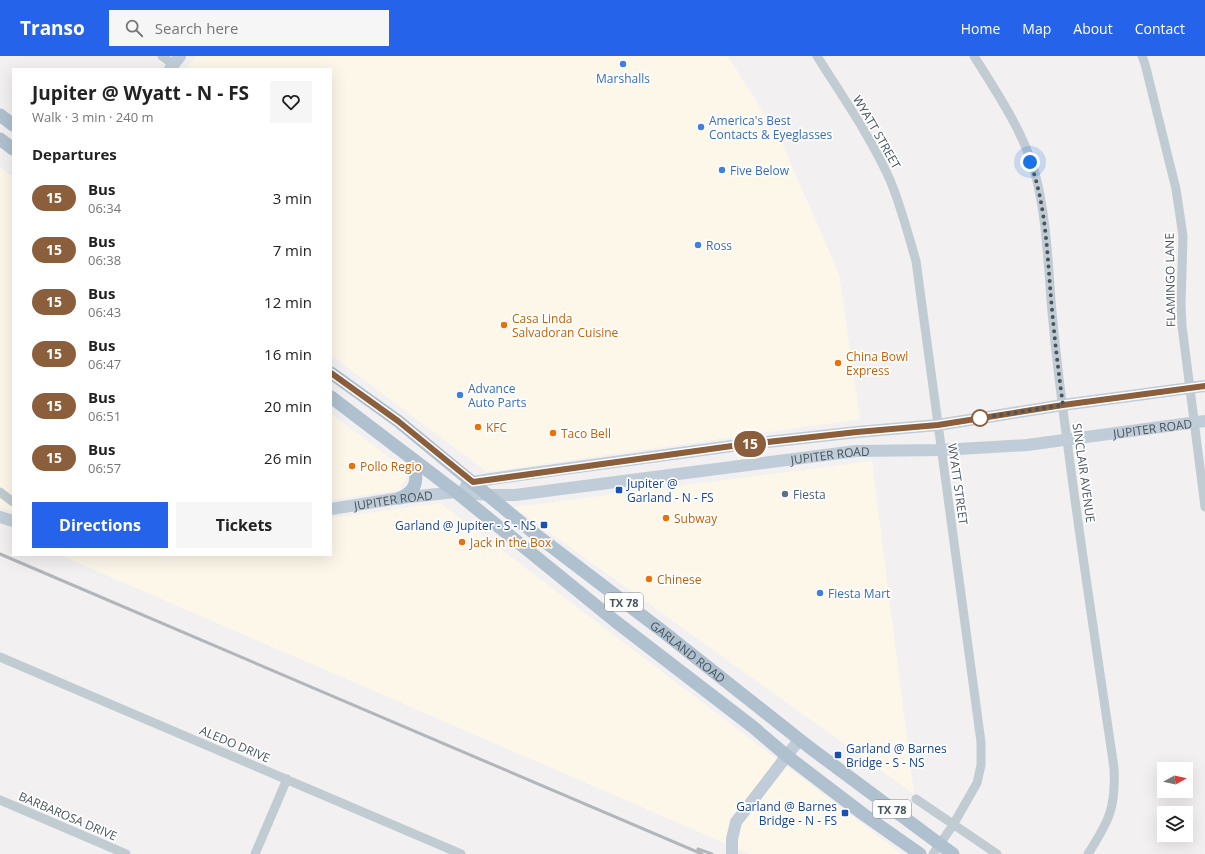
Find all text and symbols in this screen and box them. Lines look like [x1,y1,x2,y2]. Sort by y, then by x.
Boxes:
search box [109,10,389,46]
text: Transo [20,15,85,41]
icon: search [123,17,145,39]
text: Search here [155,18,238,38]
text: Home [961,19,1000,38]
text: Map [1022,19,1051,38]
text: About [1073,19,1113,38]
text: Contact [1135,19,1185,38]
marker: Marshalls [618,59,628,69]
place label: Marshalls [596,70,650,87]
text: Jupiter @ Wyatt - N - FS [32,80,249,106]
button: heart [270,81,312,123]
street label: WYATT STREET [849,92,905,172]
text: Walk · 3 min · 240 m [32,108,154,126]
place label: America's Best Contacts & Eyeglasses [709,112,833,143]
marker: America's Best Contacts & Eyeglasses [696,122,706,132]
text: Departures [32,144,117,164]
your location [1020,152,1040,172]
place label: Five Below [730,162,790,179]
marker: Five Below [717,165,727,175]
text: Bus [88,179,115,199]
text: 15 [46,188,62,207]
text: 3 min [273,188,312,208]
text: 06:34 [88,199,121,217]
text: Bus [88,231,115,251]
street label: FLAMINGO LANE [1161,233,1179,327]
place label: Ross [706,237,732,254]
text: 15 [46,240,62,259]
text: 7 min [273,240,312,260]
marker: Ross [693,240,703,250]
text: 06:38 [88,251,121,269]
text: Bus [88,283,115,303]
text: 15 [46,292,62,311]
text: 12 min [264,292,312,312]
text: 06:43 [88,303,121,321]
place label: Casa Linda Salvadoran Cuisine [512,310,619,341]
marker: Casa Linda Salvadoran Cuisine [499,320,509,330]
text: Bus [88,335,115,355]
text: 15 [46,344,62,363]
text: 16 min [264,344,312,364]
place label: China Bowl Express [846,348,908,379]
text: 06:47 [88,355,121,373]
marker: China Bowl Express [833,358,843,368]
place label: Advance Auto Parts [468,380,527,411]
text: Bus [88,387,115,407]
marker: Advance Auto Parts [455,390,465,400]
text: 15 [46,396,62,415]
text: 20 min [264,396,312,416]
text: 06:51 [88,407,121,425]
unlabelled marker [971,409,989,427]
street label: JUPITER ROAD [1111,414,1193,442]
place label: KFC [486,419,508,436]
marker: KFC [473,422,483,432]
street label: SINCLAIR AVENUE [1069,422,1099,524]
place label: Taco Bell [561,425,611,442]
marker: Taco Bell [548,428,558,438]
line badge: 15 [732,431,768,457]
text: 15 [742,434,758,453]
text: Bus [88,439,115,459]
street label: JUPITER ROAD [789,442,870,468]
street label: WYATT STREET [944,442,972,526]
text: 15 [46,448,62,467]
text: 26 min [264,448,312,468]
place label: Pollo Regio [360,458,422,475]
text: 06:57 [88,459,121,477]
marker: Pollo Regio [347,461,357,471]
place label: Jupiter @ Garland - N - FS [626,475,714,506]
marker: Jupiter @ Garland - N - FS [614,485,624,495]
street label: JUPITER ROAD [352,486,434,514]
place label: Fiesta [793,486,826,503]
marker: Fiesta [780,489,790,499]
button: Directions [32,502,168,548]
button: Tickets [176,502,312,548]
place label: Subway [674,510,718,527]
marker: Subway [661,513,671,523]
place label: Garland @ Jupiter - S - NS [395,517,536,534]
marker: Garland @ Jupiter - S - NS [539,520,549,530]
place label: Jack in the Box [469,534,552,551]
marker: Jack in the Box [457,537,467,547]
place label: Chinese [657,571,702,588]
marker: Chinese [644,574,654,584]
place label: Fiesta Mart [828,585,890,602]
marker: Fiesta Mart [815,588,825,598]
road number: TX 78 [605,593,643,611]
street label: GARLAND ROAD [647,616,729,687]
street label: ALEDO DRIVE [197,722,273,766]
place label: Garland @ Barnes Bridge - S - NS [846,740,947,771]
marker: Garland @ Barnes Bridge - S - NS [833,750,843,760]
north arrow [1157,762,1193,798]
map controls [1157,762,1193,842]
street label: BARBAROSA DRIVE [16,788,120,844]
place label: Garland @ Barnes Bridge - N - FS [736,798,837,829]
road number: TX 78 [873,800,911,818]
button: layers [1157,806,1193,842]
marker: Garland @ Barnes Bridge - N - FS [840,808,850,818]

